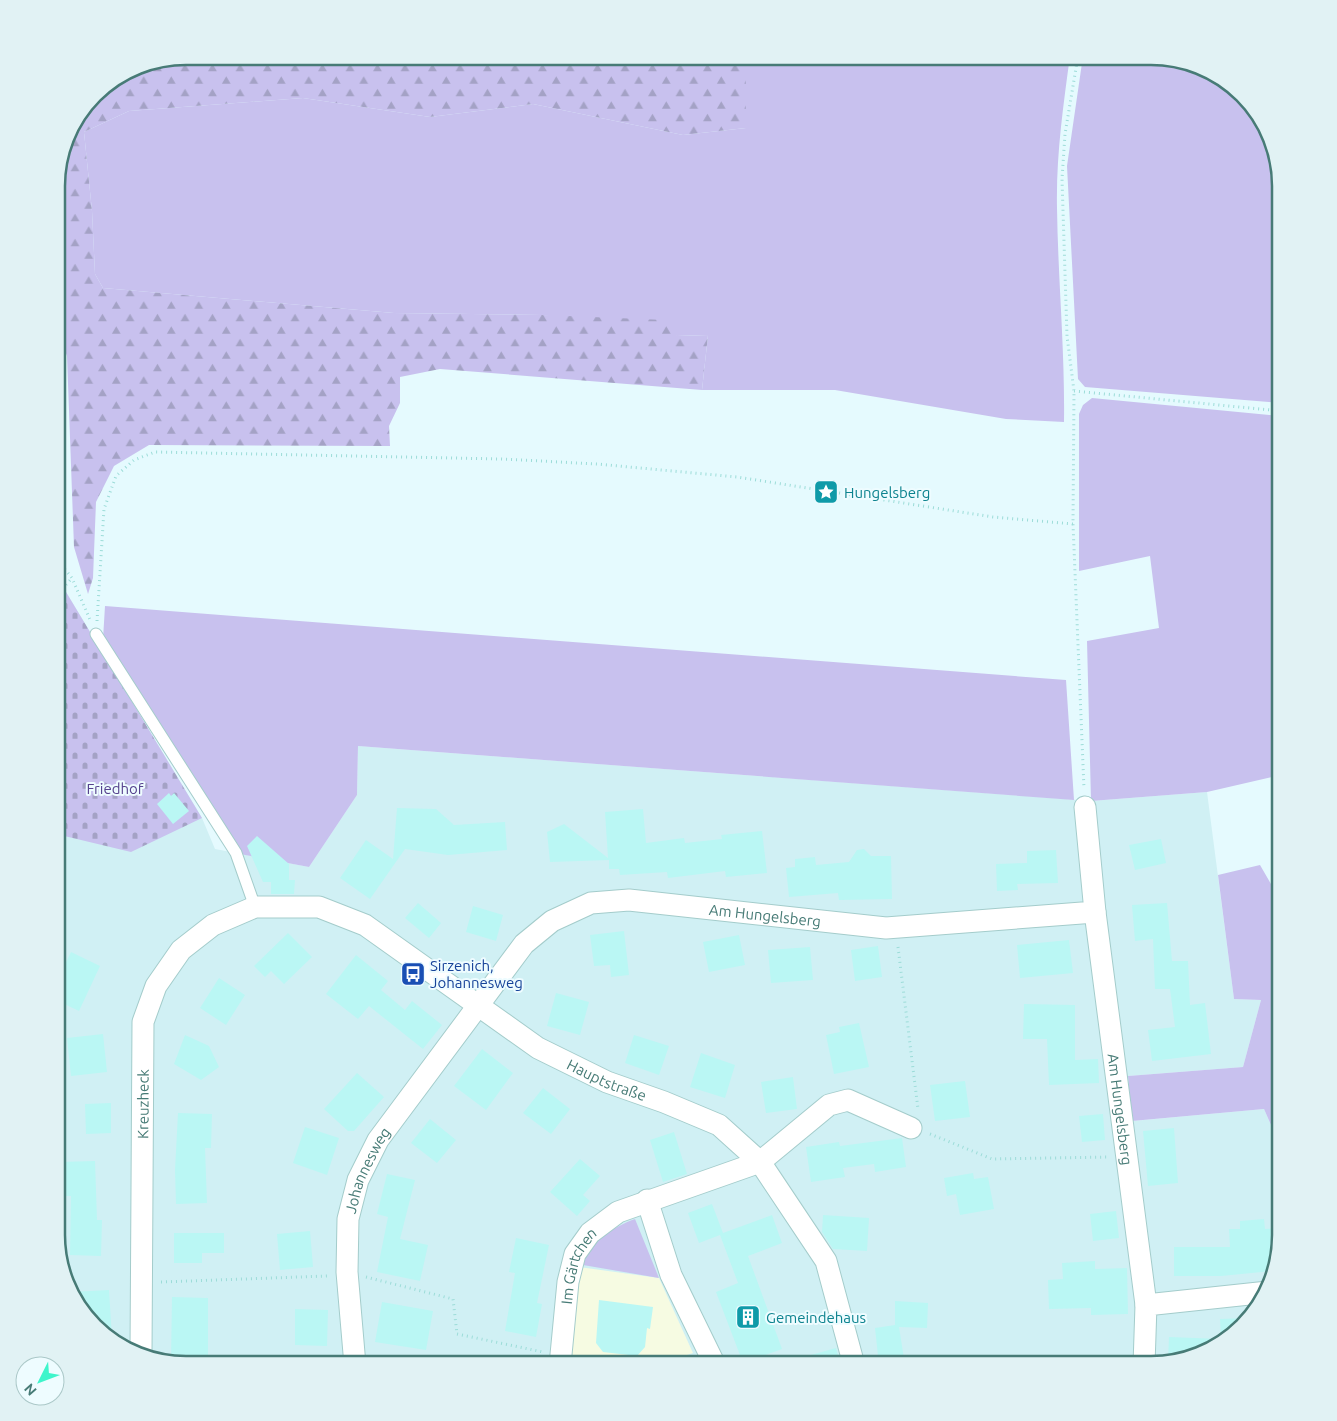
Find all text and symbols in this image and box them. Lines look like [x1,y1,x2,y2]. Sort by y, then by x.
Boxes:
place icon: Hungelsberg [813,479,839,505]
place label: Hungelsberg [844,484,930,501]
park label: Friedhof [86,780,144,797]
street label: Am Hungelsberg [708,900,822,929]
place label: Sirzenich, Johannesweg [430,957,523,991]
bus stop icon: Sirzenich, Johannesweg [400,961,426,987]
street label: Am Hungelsberg [1105,1052,1136,1166]
street label: Hauptstraße [564,1055,649,1104]
street label: Kreuzheck [134,1069,151,1139]
street label: Johannesweg [341,1124,393,1215]
street label: Im Gärtchen [557,1223,599,1305]
building icon: Gemeindehaus [735,1304,761,1330]
place label: Gemeindehaus [766,1309,866,1326]
north arrow [15,1356,65,1406]
text: N [21,1380,40,1399]

